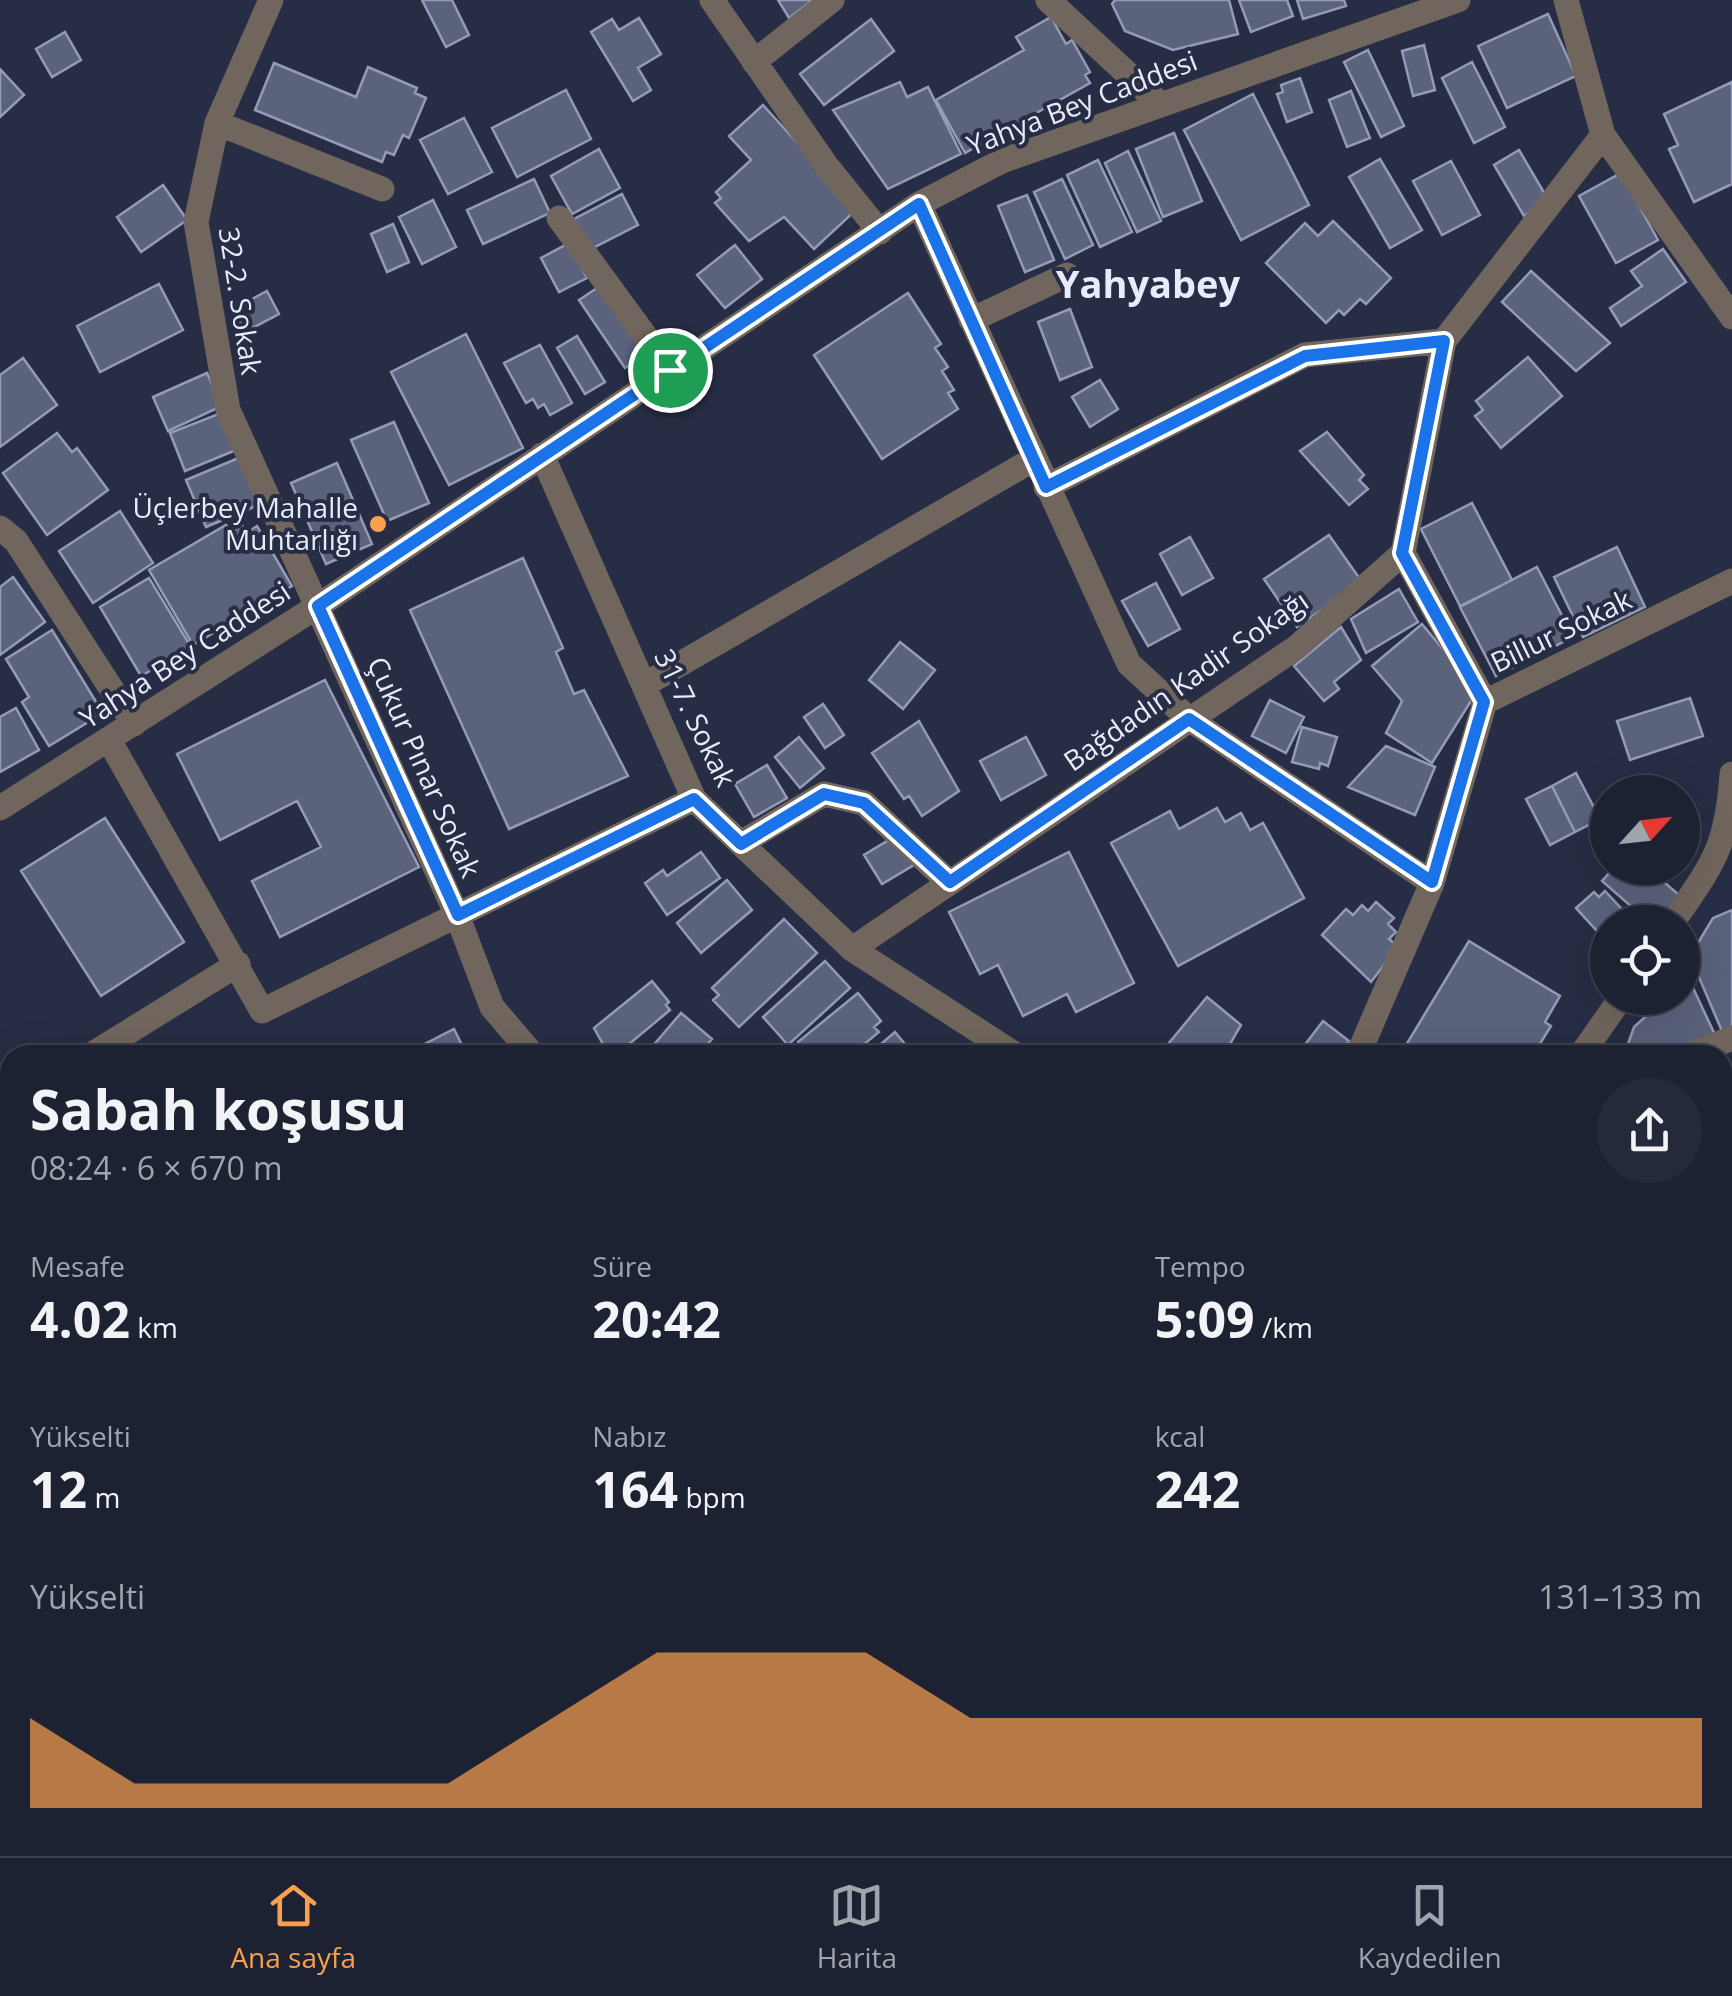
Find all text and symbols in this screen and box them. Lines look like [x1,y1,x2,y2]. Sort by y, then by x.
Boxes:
street label: Yahya Bey Caddesi [961,41,1202,164]
street label: 32-2. Sokak [211,224,271,378]
district label: Yahyabey [1056,257,1241,309]
pin [628,328,713,413]
icon: arrive [643,343,698,398]
place label: Üçlerbey Mahalle Muhtarlığı [132,488,358,558]
marker: Üçlerbey Mahalle Muhtarlığı [367,513,389,535]
street label: Yahya Bey Caddesi [72,572,297,737]
street label: Billur Sokak [1484,580,1638,681]
street label: Bağdadın Kadir Sokağı [1056,581,1315,779]
street label: 31-7. Sokak [646,642,746,793]
street label: Çukur Pınar Sokak [359,650,491,883]
north arrow [1590,775,1700,885]
map controls [1590,775,1700,1015]
button: locate [1590,905,1700,1015]
text: Sabah koşusu [30,1071,407,1146]
button: share [1597,1078,1702,1183]
text: 08:24 · 6 × 670 m [30,1146,283,1189]
text: Mesafe [30,1247,125,1285]
text: Süre [592,1247,652,1285]
text: Tempo [1155,1247,1246,1285]
text: 4.02 [30,1285,130,1353]
text: 20:42 [592,1285,721,1353]
text: 5:09 [1155,1285,1255,1353]
text: km [130,1308,178,1346]
text: /km [1255,1308,1313,1346]
text: Yükselti [30,1417,131,1455]
text: Nabız [592,1417,666,1455]
text: kcal [1155,1417,1205,1455]
text: 12 [30,1455,87,1523]
text: 164 [592,1455,678,1523]
text: 242 [1155,1455,1240,1523]
text: m [87,1478,120,1516]
text: bpm [678,1478,746,1516]
text: Yükselti [30,1575,145,1618]
text: 131–133 m [1538,1575,1702,1618]
tab: Ana sayfa [230,1878,356,1976]
tab: Harita [817,1878,897,1976]
tab: Kaydedilen [1358,1878,1502,1976]

